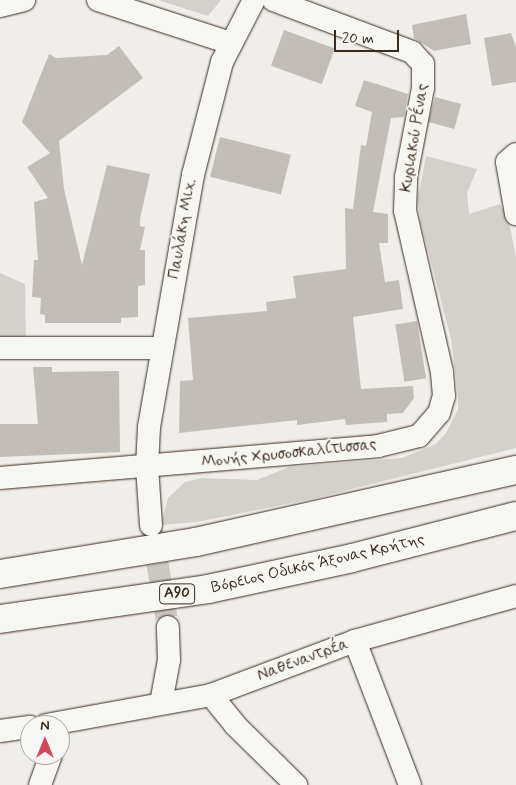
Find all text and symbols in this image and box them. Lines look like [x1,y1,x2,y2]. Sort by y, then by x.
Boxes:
scale bar [336,20,401,52]
text: 20 m [342,29,374,49]
street label: Κυριακού Ρένας [397,82,433,194]
street label: Παυλάκη Μιχ. [165,177,201,281]
street label: Μονής Χρυσοσκαλίτισσας [200,435,378,473]
street label: Βόρειος Οδικός Άξονας Κρήτης [210,530,426,598]
road number: Α90 [158,582,196,606]
street label: Ναθεναντρέα [255,635,351,685]
north arrow [20,715,70,765]
text: N [40,717,50,735]

